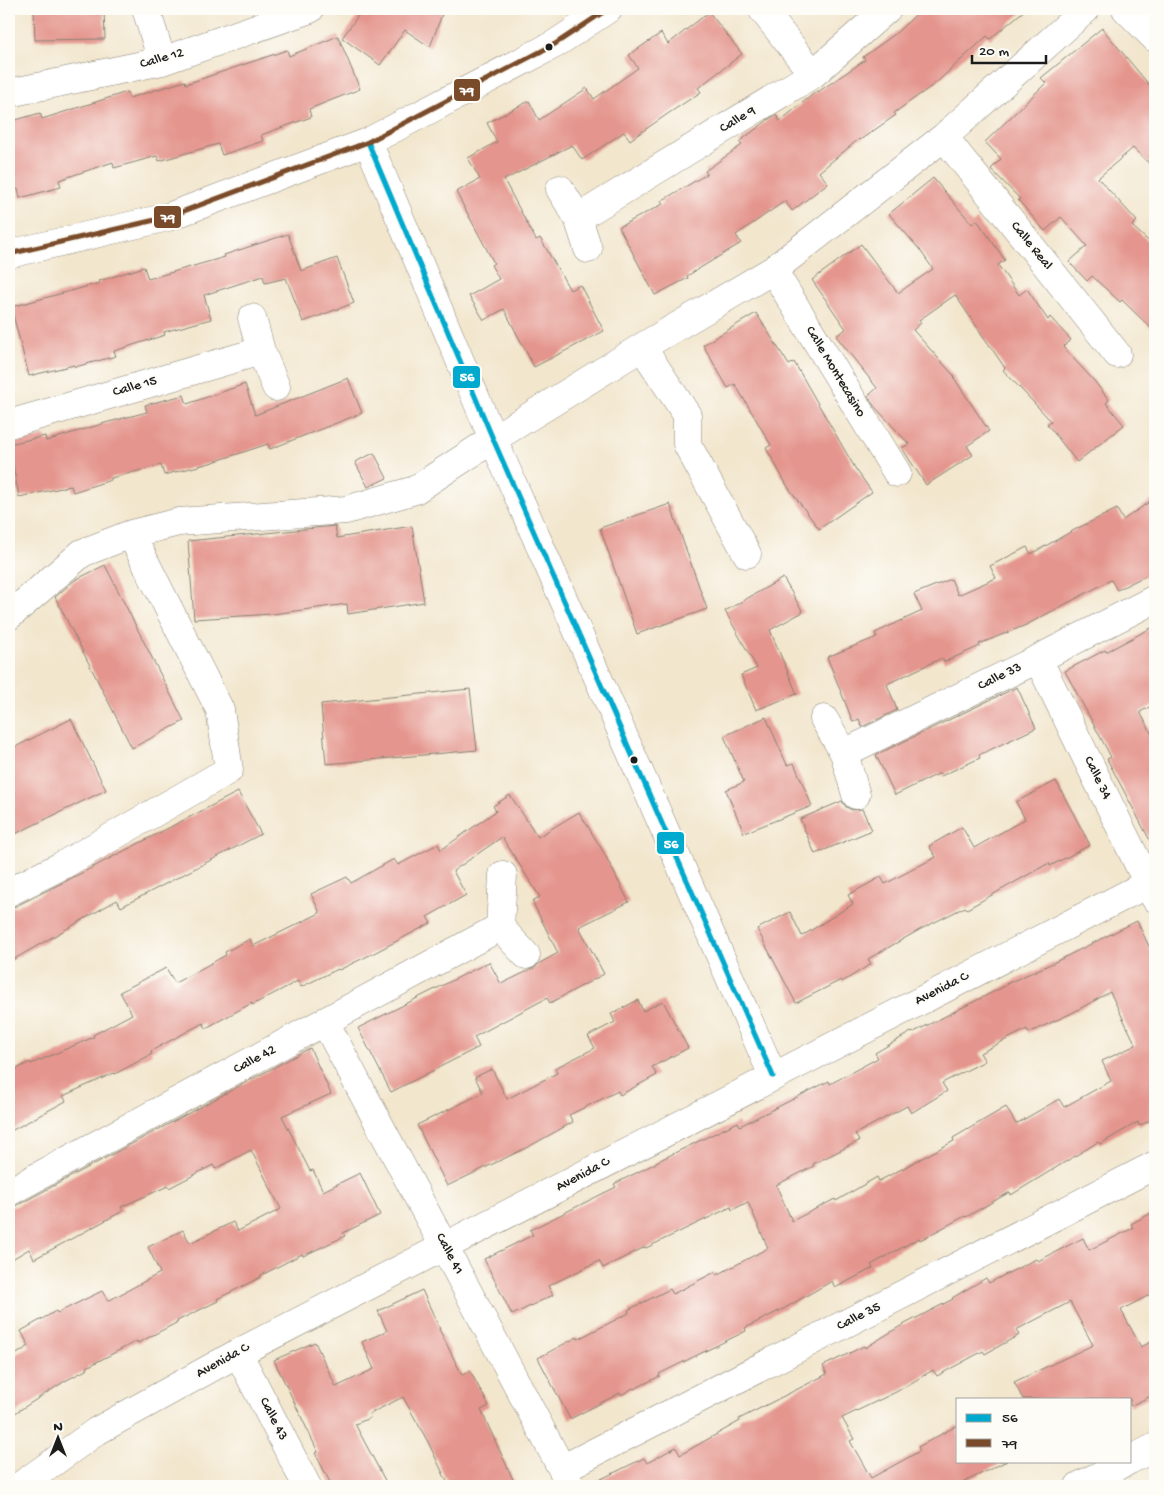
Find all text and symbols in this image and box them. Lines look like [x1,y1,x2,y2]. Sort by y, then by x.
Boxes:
scale bar [972,32,1045,64]
unlabelled marker [544,42,554,52]
text: 20 m [979,43,1009,61]
street label: Calle 12 [138,45,186,73]
line badge: 79 [453,78,481,102]
text: 79 [459,84,474,101]
street label: Calle 9 [717,103,759,137]
line badge: 79 [153,205,182,229]
text: 79 [160,211,175,228]
street label: Calle Real [1006,218,1056,274]
street label: Calle Montecasino [801,323,869,421]
line badge: 56 [452,365,481,389]
text: 56 [460,370,475,387]
street label: Calle 15 [111,373,159,401]
street label: Calle 33 [975,659,1025,695]
street label: Calle 34 [1079,754,1115,803]
unlabelled marker [629,755,639,765]
line badge: 56 [656,831,685,855]
text: 56 [664,837,679,854]
street label: Avenida C [912,968,973,1010]
street label: Calle 42 [231,1042,279,1078]
street label: Avenida C [553,1153,614,1196]
street label: Calle 41 [431,1230,467,1278]
street label: Calle 35 [834,1299,884,1335]
street label: Avenida C [193,1339,254,1383]
street label: Calle 43 [255,1395,291,1443]
legend [956,1398,1132,1462]
text: 56 [1002,1410,1018,1428]
north arrow [32,1412,82,1462]
text: N [53,1419,63,1436]
text: 79 [1001,1436,1018,1454]

